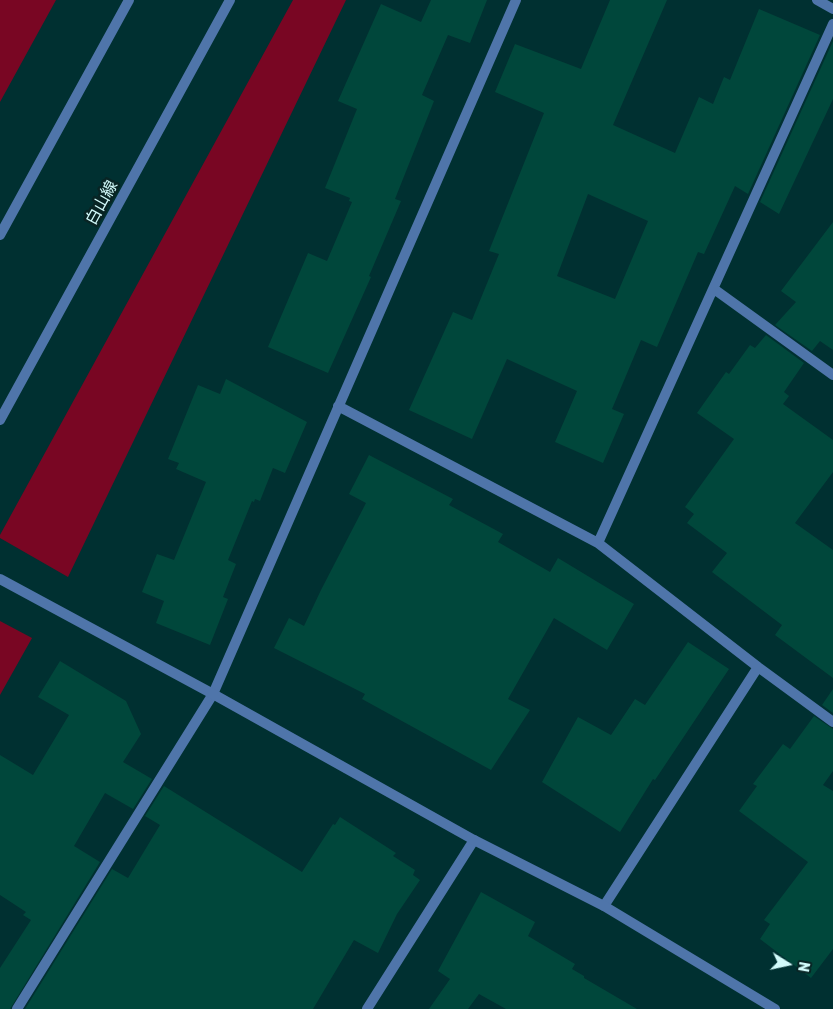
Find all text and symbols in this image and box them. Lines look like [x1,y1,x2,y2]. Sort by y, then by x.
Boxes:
street label: 白山線 [82,177,122,229]
north arrow [763,939,813,989]
text: N [794,960,813,973]

